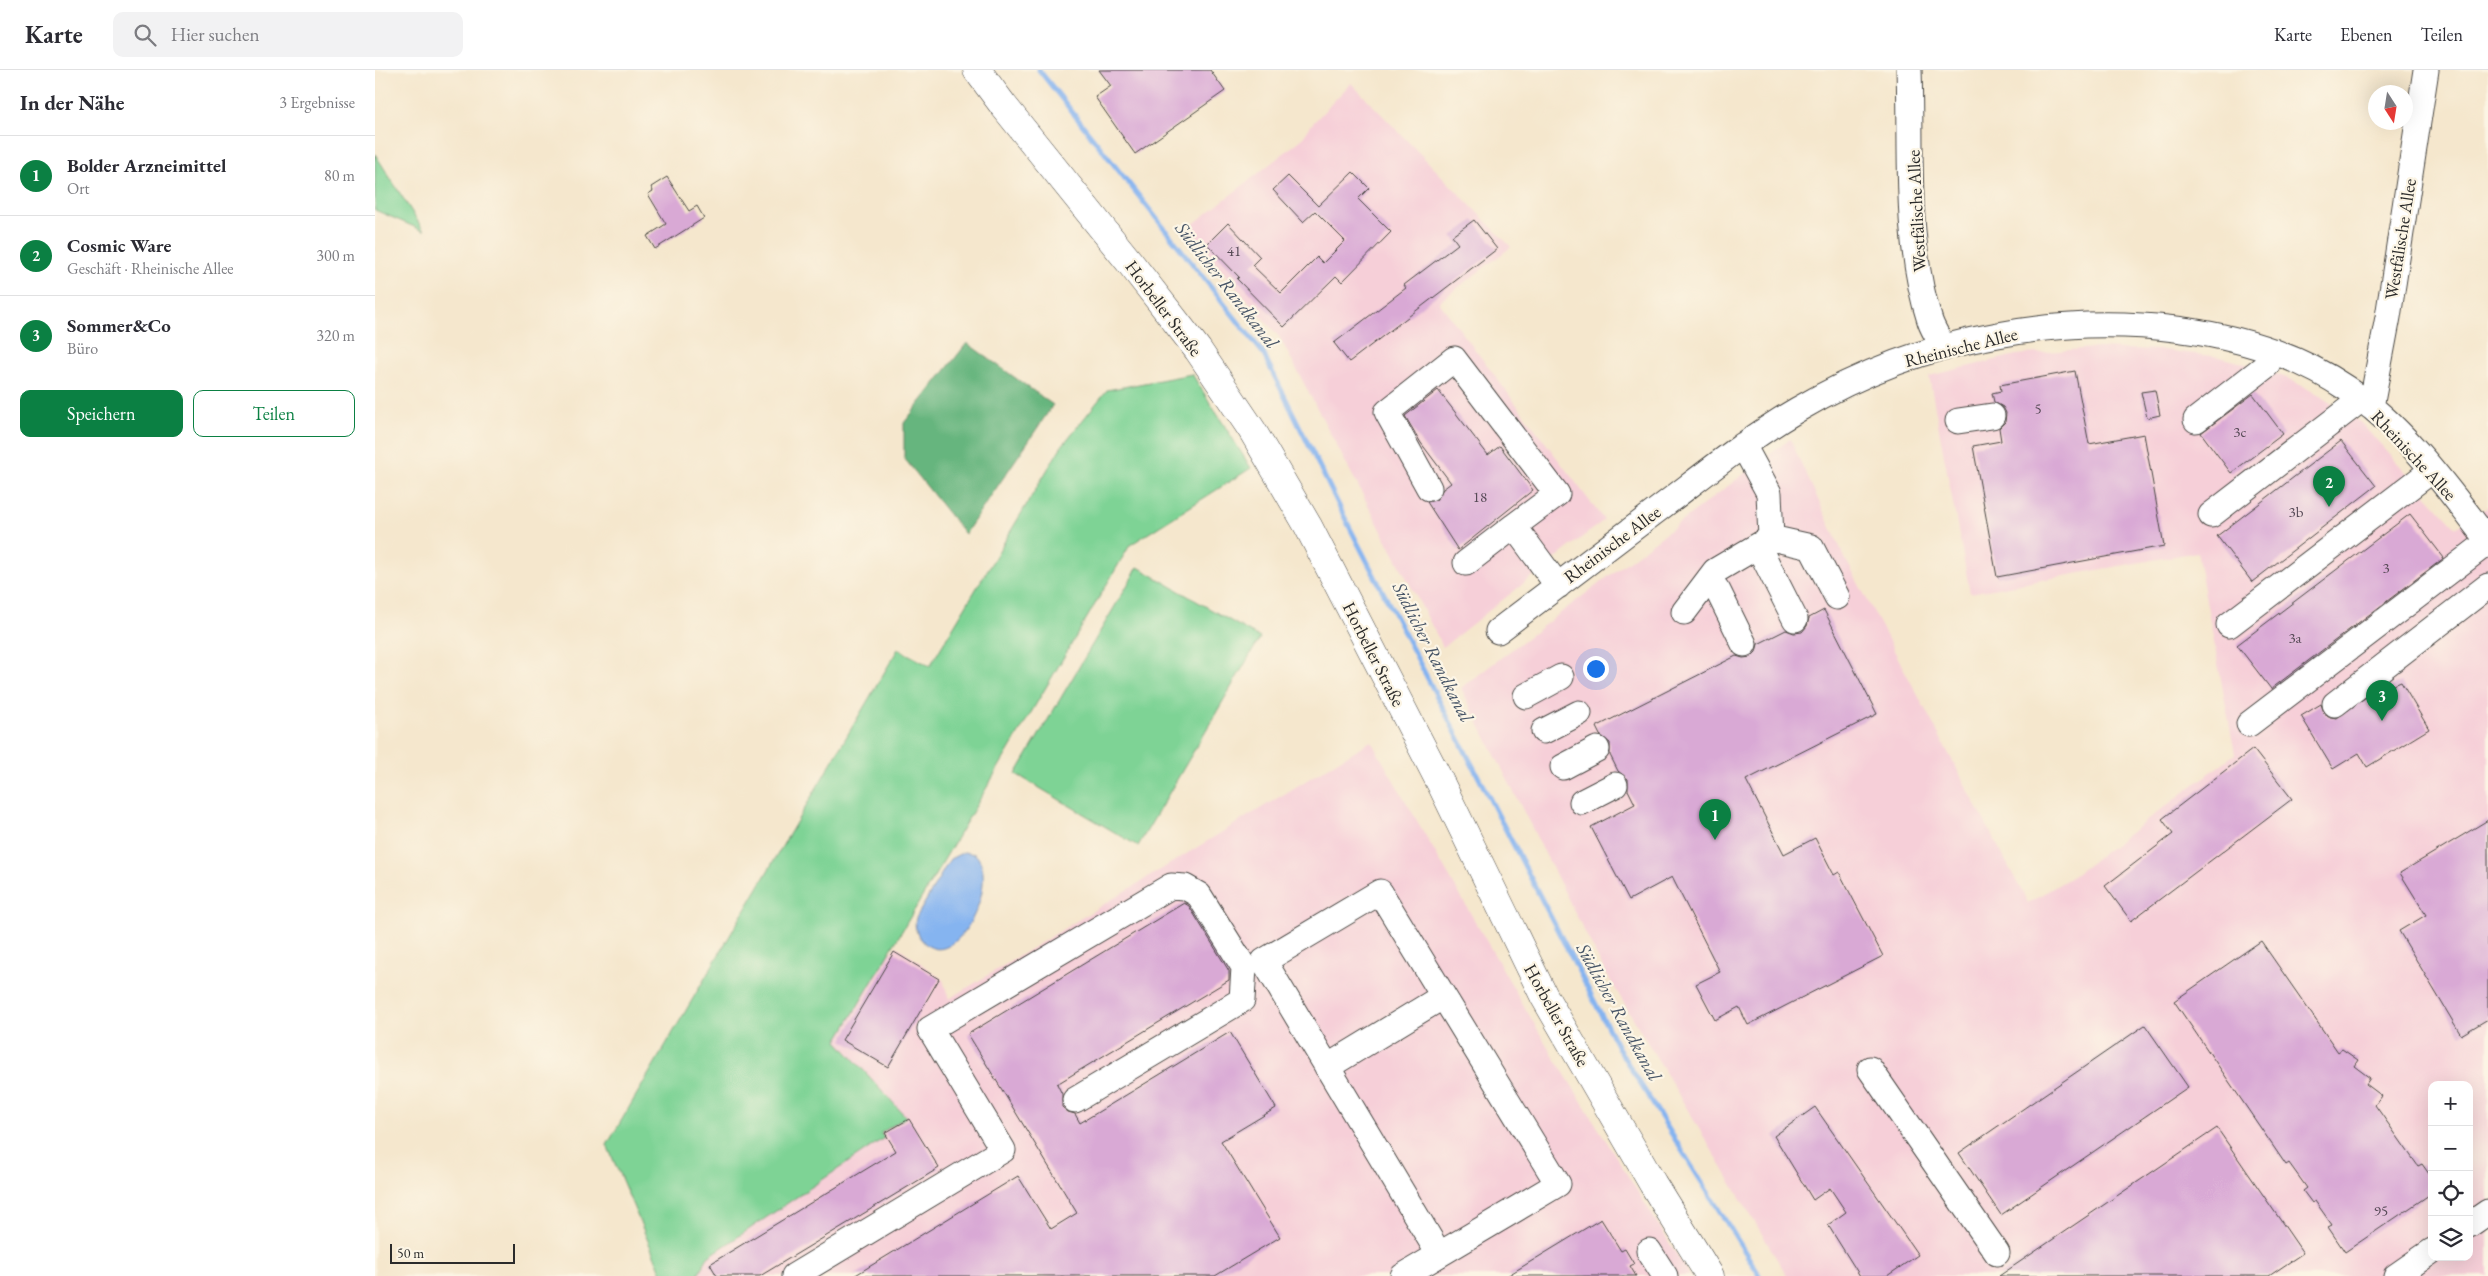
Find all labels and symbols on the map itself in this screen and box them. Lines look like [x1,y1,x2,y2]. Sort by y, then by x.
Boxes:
north arrow [2368,85,2413,130]
street label: Westfälische Allee [1901,149,1931,273]
street label: Westfälische Allee [2379,177,2421,301]
water label: Südlicher Randkanal [1169,216,1285,354]
house number: 41 [1227,241,1241,260]
street label: Horbeller Straße [1120,255,1208,361]
street label: Rheinische Allee [1902,322,2020,372]
house number: 5 [2034,399,2042,418]
street label: Rheinische Allee [2366,405,2462,505]
house number: 3c [2233,422,2247,441]
pin: 2 [2313,466,2345,507]
house number: 18 [1473,487,1487,506]
street label: Rheinische Allee [1559,500,1665,588]
house number: 3b [2289,502,2304,521]
house number: 3 [2382,558,2390,577]
water label: Südlicher Randkanal [1386,577,1479,727]
street label: Horbeller Straße [1338,598,1410,710]
house number: 3a [2288,628,2302,647]
your location [1583,656,1609,682]
pin: 3 [2366,680,2398,721]
pin: 1 [1699,799,1731,840]
water label: Südlicher Randkanal [1570,938,1668,1086]
street label: Horbeller Straße [1519,959,1595,1071]
house number: 95 [2374,1201,2388,1220]
scale bar [390,1241,515,1264]

